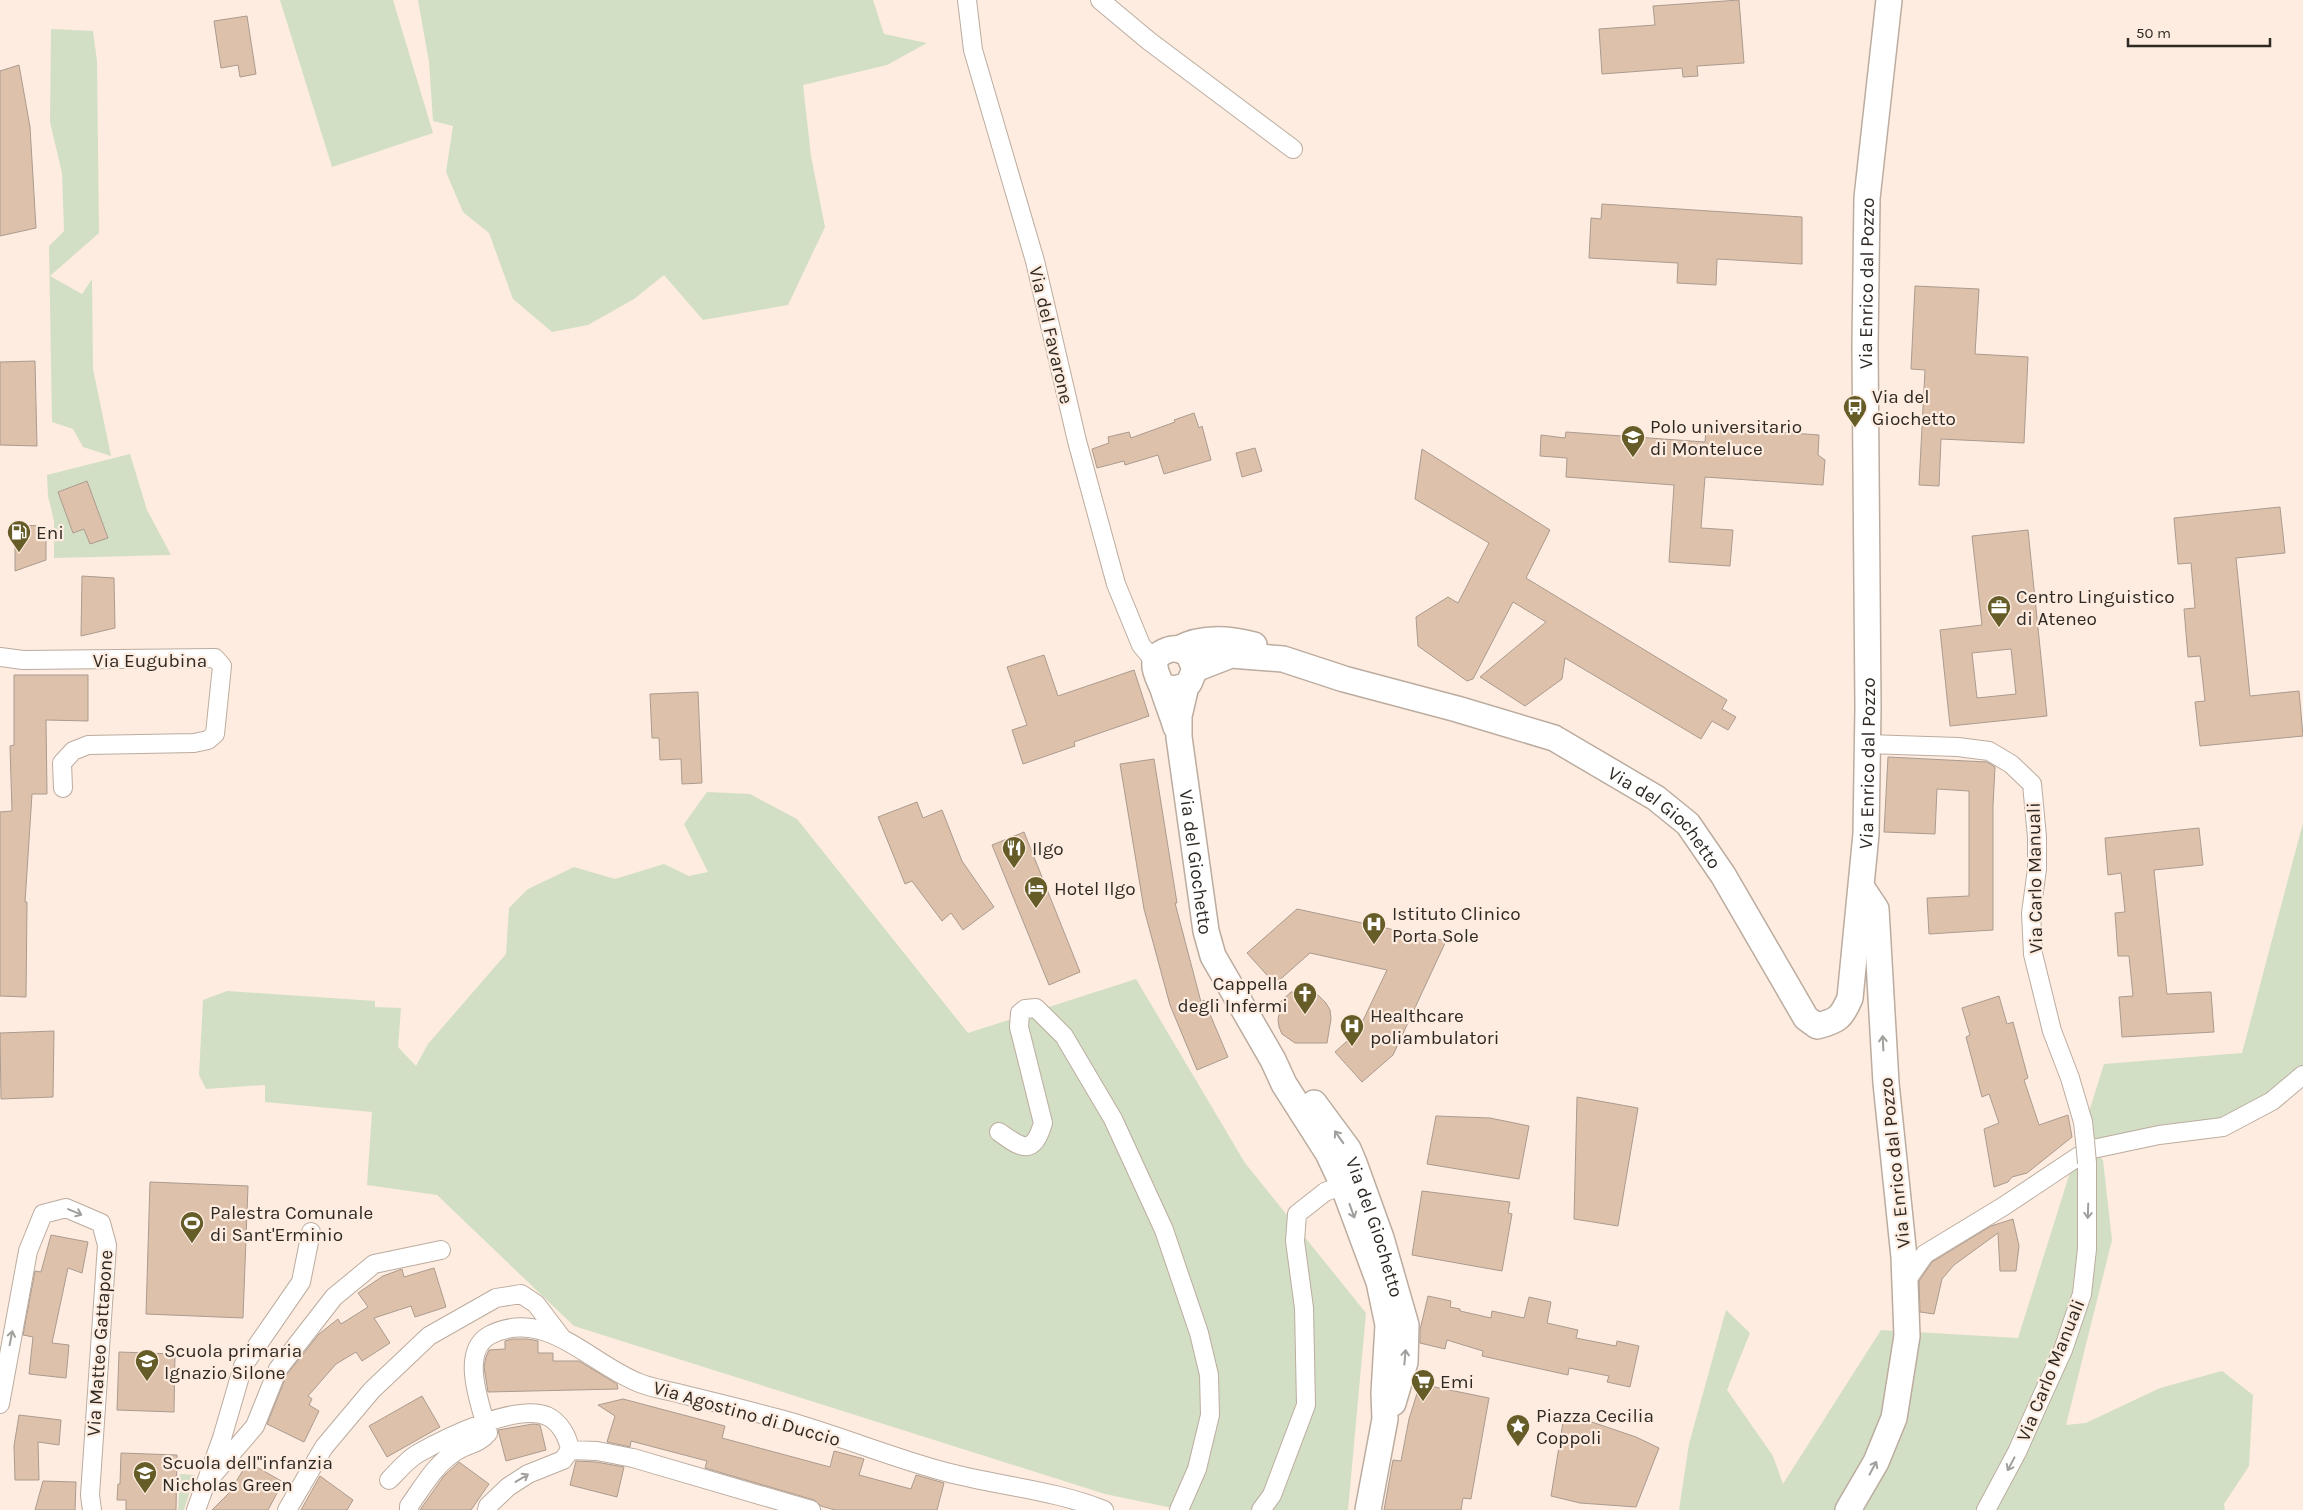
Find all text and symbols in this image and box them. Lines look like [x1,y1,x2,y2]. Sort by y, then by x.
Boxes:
scale bar [2128,15,2270,47]
text: 50 m [2136,24,2171,42]
street label: Via Enrico dal Pozzo [1855,197,1879,369]
street label: Via del Favarone [1024,264,1078,406]
place label: Via del Giochetto [1872,386,1956,430]
bus stop icon: Via del Giochetto [1842,394,1868,428]
place label: Polo universitario di Monteluce [1650,416,1802,460]
school or university icon: Polo universitario di Monteluce [1620,424,1646,458]
fuel station icon: Eni [6,519,32,553]
place label: Eni [36,522,64,544]
place label: Centro Linguistico di Ateneo [2016,586,2175,630]
office icon: Centro Linguistico di Ateneo [1986,594,2012,628]
street label: Via Eugubina [93,650,207,672]
street label: Via Enrico dal Pozzo [1855,677,1880,850]
street label: Via del Giochetto [1604,762,1725,873]
street label: Via del Giochetto [1174,788,1216,936]
street label: Via Carlo Manuali [2023,802,2047,954]
restaurant icon: Ilgo [1001,835,1027,869]
place label: Ilgo [1032,838,1064,860]
hotel icon: Hotel Ilgo [1023,875,1049,909]
place label: Hotel Ilgo [1054,878,1136,900]
place label: Istituto Clinico Porta Sole [1392,903,1521,947]
hospital icon: Istituto Clinico Porta Sole [1361,911,1387,945]
place label: Cappella degli Infermi [1177,973,1288,1017]
church icon: Cappella degli Infermi [1292,981,1318,1015]
place label: Healthcare poliambulatori [1370,1005,1499,1049]
hospital icon: Healthcare poliambulatori [1339,1013,1365,1047]
one-way arrow [1879,1035,1888,1051]
street label: Via Enrico dal Pozzo [1875,1076,1915,1249]
one-way arrow [1334,1130,1344,1144]
street label: Via del Giochetto [1341,1154,1407,1300]
place label: Palestra Comunale di Sant'Erminio [210,1202,373,1246]
one-way arrow [1348,1203,1357,1218]
one-way arrow [2083,1203,2093,1219]
one-way arrow [68,1208,83,1217]
sports icon: Palestra Comunale di Sant'Erminio [179,1210,205,1244]
street label: Via Matteo Gattapone [83,1249,117,1437]
street label: Via Carlo Manuali [2012,1296,2089,1445]
one-way arrow [7,1331,17,1347]
place label: Scuola primaria Ignazio Silone [164,1340,302,1384]
school or university icon: Scuola primaria Ignazio Silone [134,1348,160,1382]
one-way arrow [1400,1349,1410,1365]
supermarket icon: Emi [1410,1368,1436,1402]
place label: Emi [1440,1371,1474,1393]
street label: Via Agostino di Duccio [651,1377,843,1451]
place label: Piazza Cecilia Coppoli [1536,1405,1654,1449]
place icon: Piazza Cecilia Coppoli [1505,1413,1531,1447]
place label: Scuola dell''infanzia Nicholas Green [162,1452,333,1496]
one-way arrow [2006,1456,2015,1471]
school or university icon: Scuola dell''infanzia Nicholas Green [132,1460,158,1494]
one-way arrow [1869,1461,1878,1476]
one-way arrow [515,1472,529,1482]

